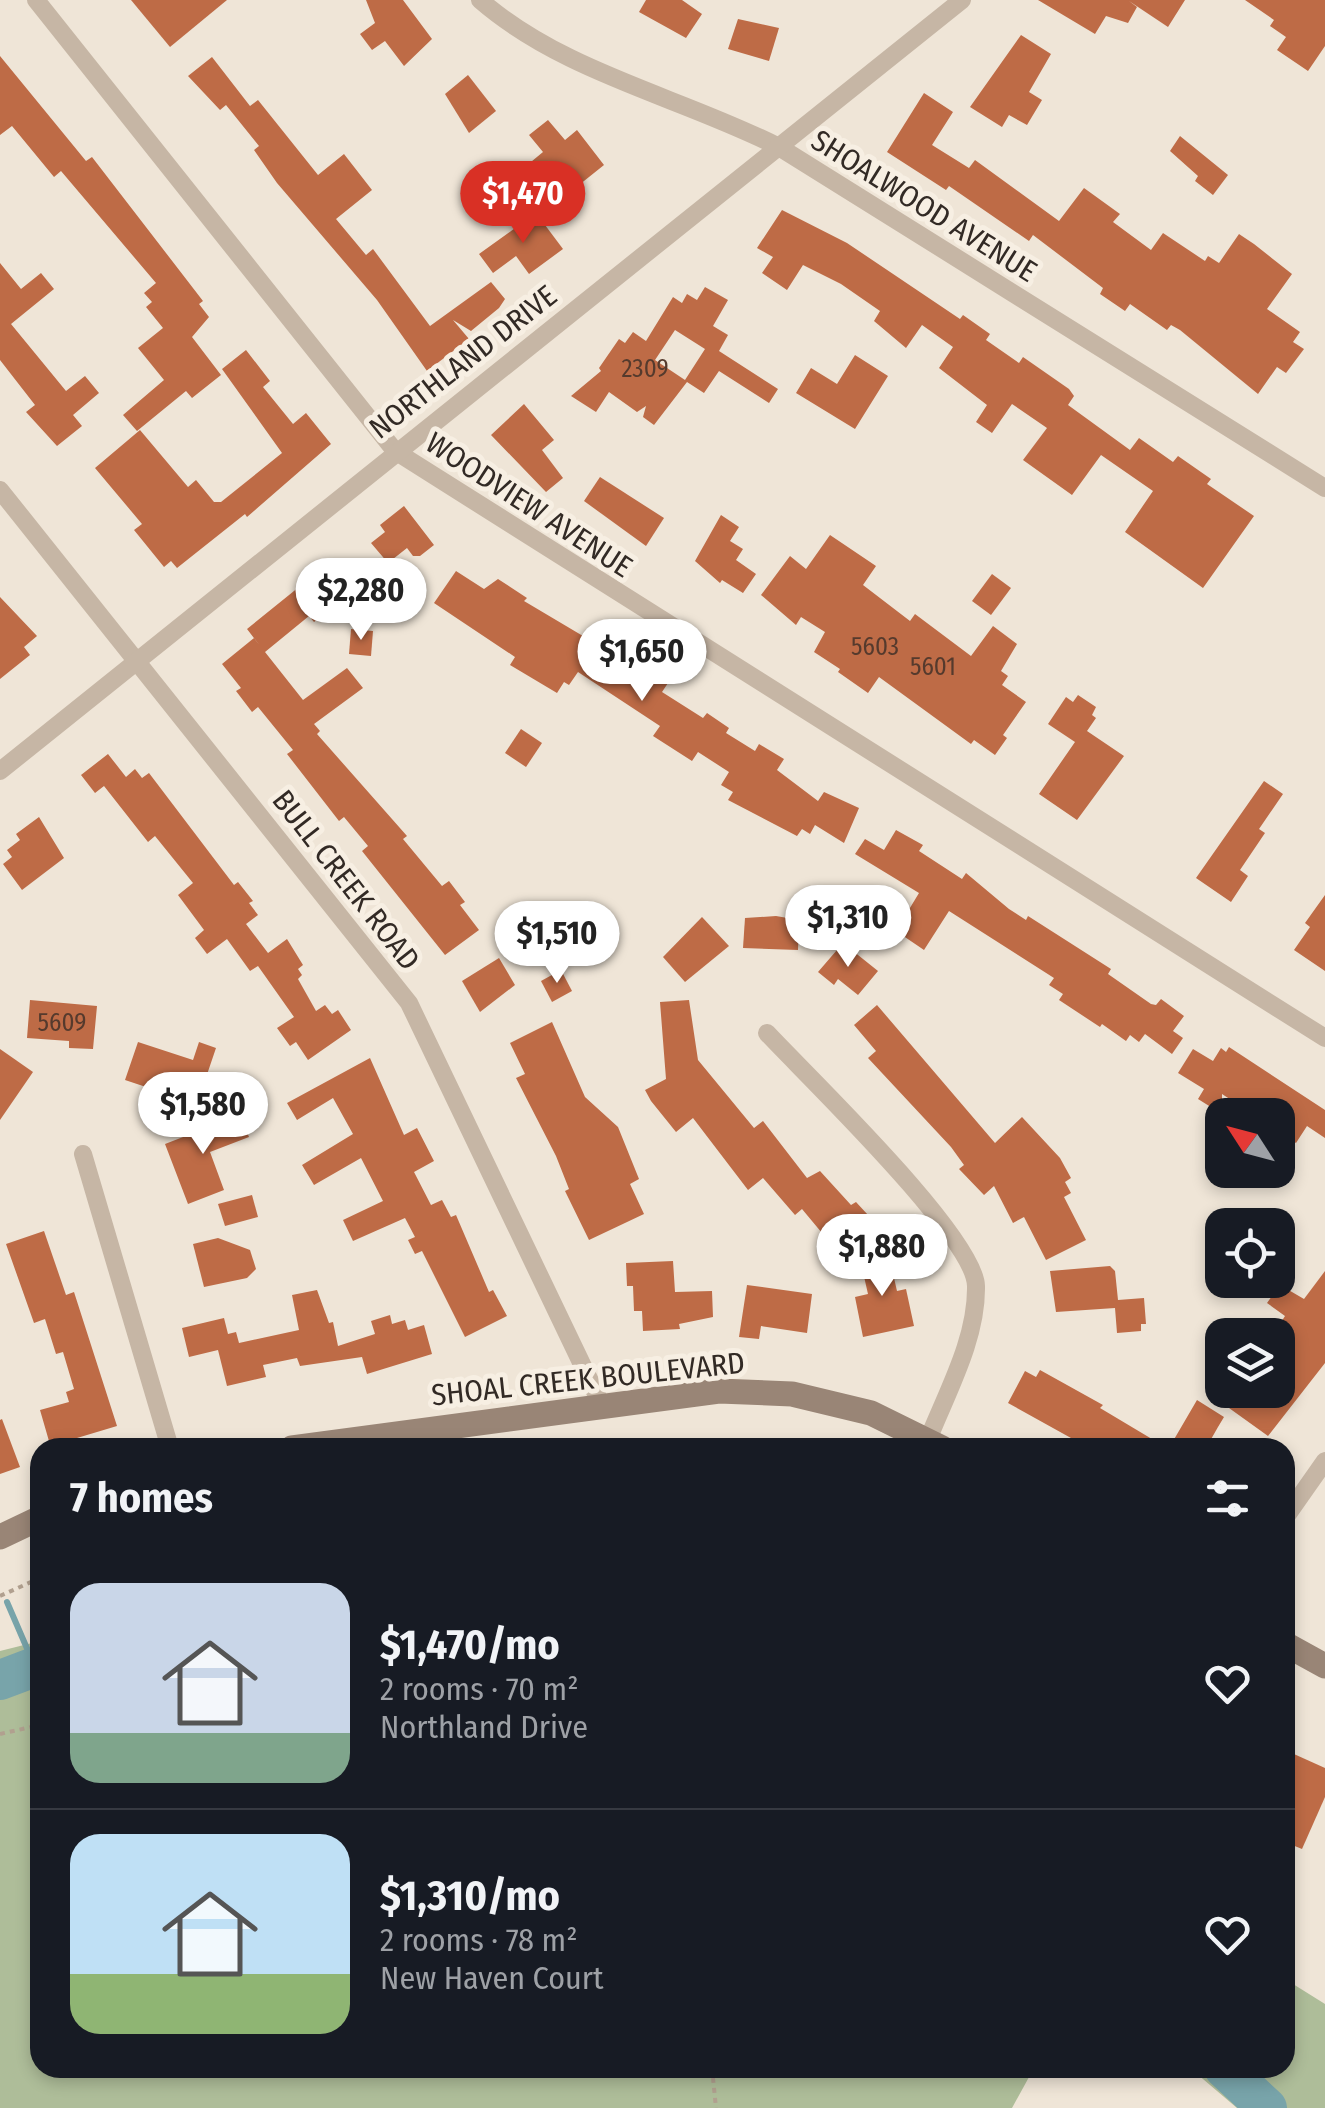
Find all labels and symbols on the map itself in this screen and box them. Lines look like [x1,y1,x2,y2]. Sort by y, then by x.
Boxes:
street label: SHOALWOOD AVENUE [805,122,1043,290]
pin: $1,470 [442,161,604,246]
street label: NORTHLAND DRIVE [362,278,564,446]
house number: 2309 [621,354,669,384]
street label: WOODVIEW AVENUE [419,425,639,585]
pin: $2,280 [280,558,442,643]
pin: $1,650 [561,619,723,704]
house number: 5603 [851,632,899,662]
house number: 5601 [910,652,956,682]
street label: BULL CREEK ROAD [265,783,427,977]
pin: $1,310 [767,885,929,970]
pin: $1,510 [476,901,638,986]
house number: 5609 [38,1008,86,1038]
pin: $1,580 [122,1072,284,1157]
north arrow [1205,1098,1295,1188]
pin: $1,880 [801,1214,963,1299]
street label: SHOAL CREEK BOULEVARD [429,1345,747,1413]

